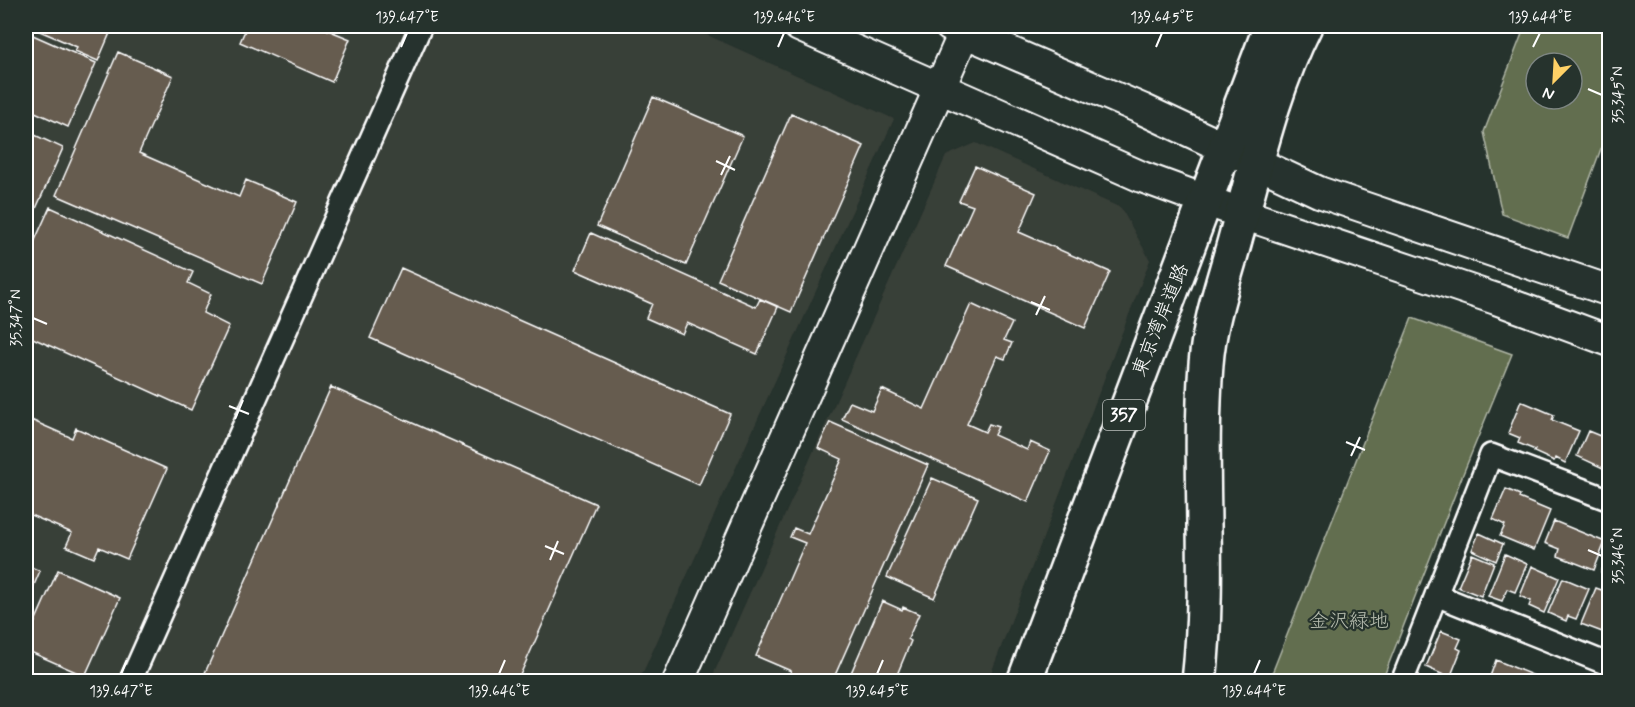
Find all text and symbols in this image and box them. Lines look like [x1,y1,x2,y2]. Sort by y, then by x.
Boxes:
text: 139.647°E [375,8,439,28]
text: 139.646°E [753,8,815,28]
text: 139.645°E [1130,8,1194,28]
text: 139.644°E [1508,8,1572,28]
north arrow [1524,51,1584,111]
text: 35.345°N [1609,66,1629,124]
text: N [1539,82,1558,105]
street label: 東京湾岸道路 [1126,259,1196,381]
text: 35.347°N [7,289,27,347]
road number: 357 [1103,400,1145,430]
text: 35.346°N [1609,528,1629,584]
park label: 金沢緑地 [1309,608,1389,635]
text: 139.647°E [89,682,153,702]
text: 139.646°E [468,682,530,702]
text: 139.645°E [845,682,909,702]
text: 139.644°E [1222,682,1286,702]

